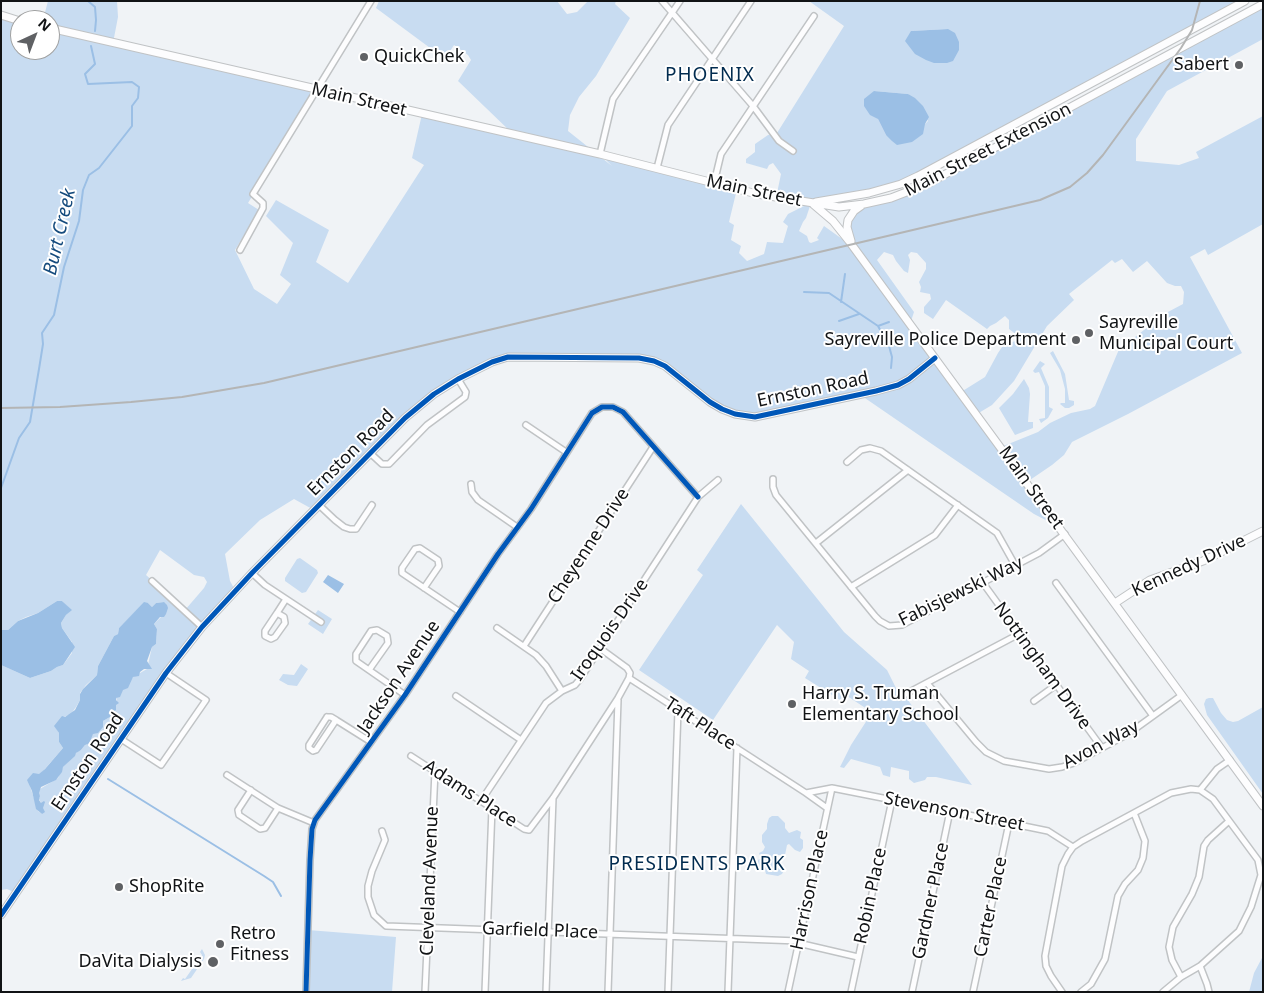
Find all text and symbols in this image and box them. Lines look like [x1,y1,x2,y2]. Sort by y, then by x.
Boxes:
north arrow [10,10,60,60]
text: N [34,14,56,35]
place label: QuickChek [374,46,464,68]
marker: QuickChek [358,51,370,63]
place label: Sabert [1174,54,1229,76]
marker: Sabert [1233,59,1245,71]
district label: PHOENIX [664,65,756,87]
street label: Main Street [309,79,409,121]
street label: Main Street Extension [901,99,1075,201]
street label: Main Street [704,170,804,212]
water label: Burt Creek [39,187,81,277]
place label: Sayreville Municipal Court [1099,312,1233,354]
marker: Sayreville Municipal Court [1083,327,1095,339]
place label: Sayreville Police Department [825,329,1066,351]
marker: Sayreville Police Department [1070,334,1082,346]
street label: Ernston Road [755,368,871,412]
street label: Ernston Road [303,405,399,501]
street label: Main Street [994,442,1068,534]
street label: Cheyenne Drive [544,484,634,608]
street label: Kennedy Drive [1129,530,1249,602]
street label: Fabisjewski Way [895,553,1027,631]
street label: Iroquois Drive [567,575,653,685]
street label: Nottingham Drive [989,598,1095,734]
street label: Jackson Avenue [353,616,445,738]
place label: Harry S. Truman Elementary School [802,683,959,726]
street label: Taft Place [660,693,740,755]
marker: Harry S. Truman Elementary School [786,698,798,710]
street label: Ernston Road [47,709,129,815]
street label: Avon Way [1059,716,1143,774]
street label: Adams Place [419,756,521,832]
street label: Stevenson Street [882,788,1026,836]
street label: Cleveland Avenue [417,806,443,956]
street label: Harrison Place [787,828,833,952]
street label: Gardner Place [908,840,954,962]
street label: Robin Place [850,846,892,946]
district label: PRESIDENTS PARK [607,854,787,876]
street label: Carter Place [970,855,1012,959]
place label: ShopRite [129,876,204,898]
marker: ShopRite [113,881,125,893]
street label: Garfield Place [481,918,599,944]
place label: Retro Fitness [230,923,289,966]
marker: Retro Fitness [214,938,226,950]
place label: DaVita Dialysis [78,951,202,973]
marker: DaVita Dialysis [206,955,220,969]

